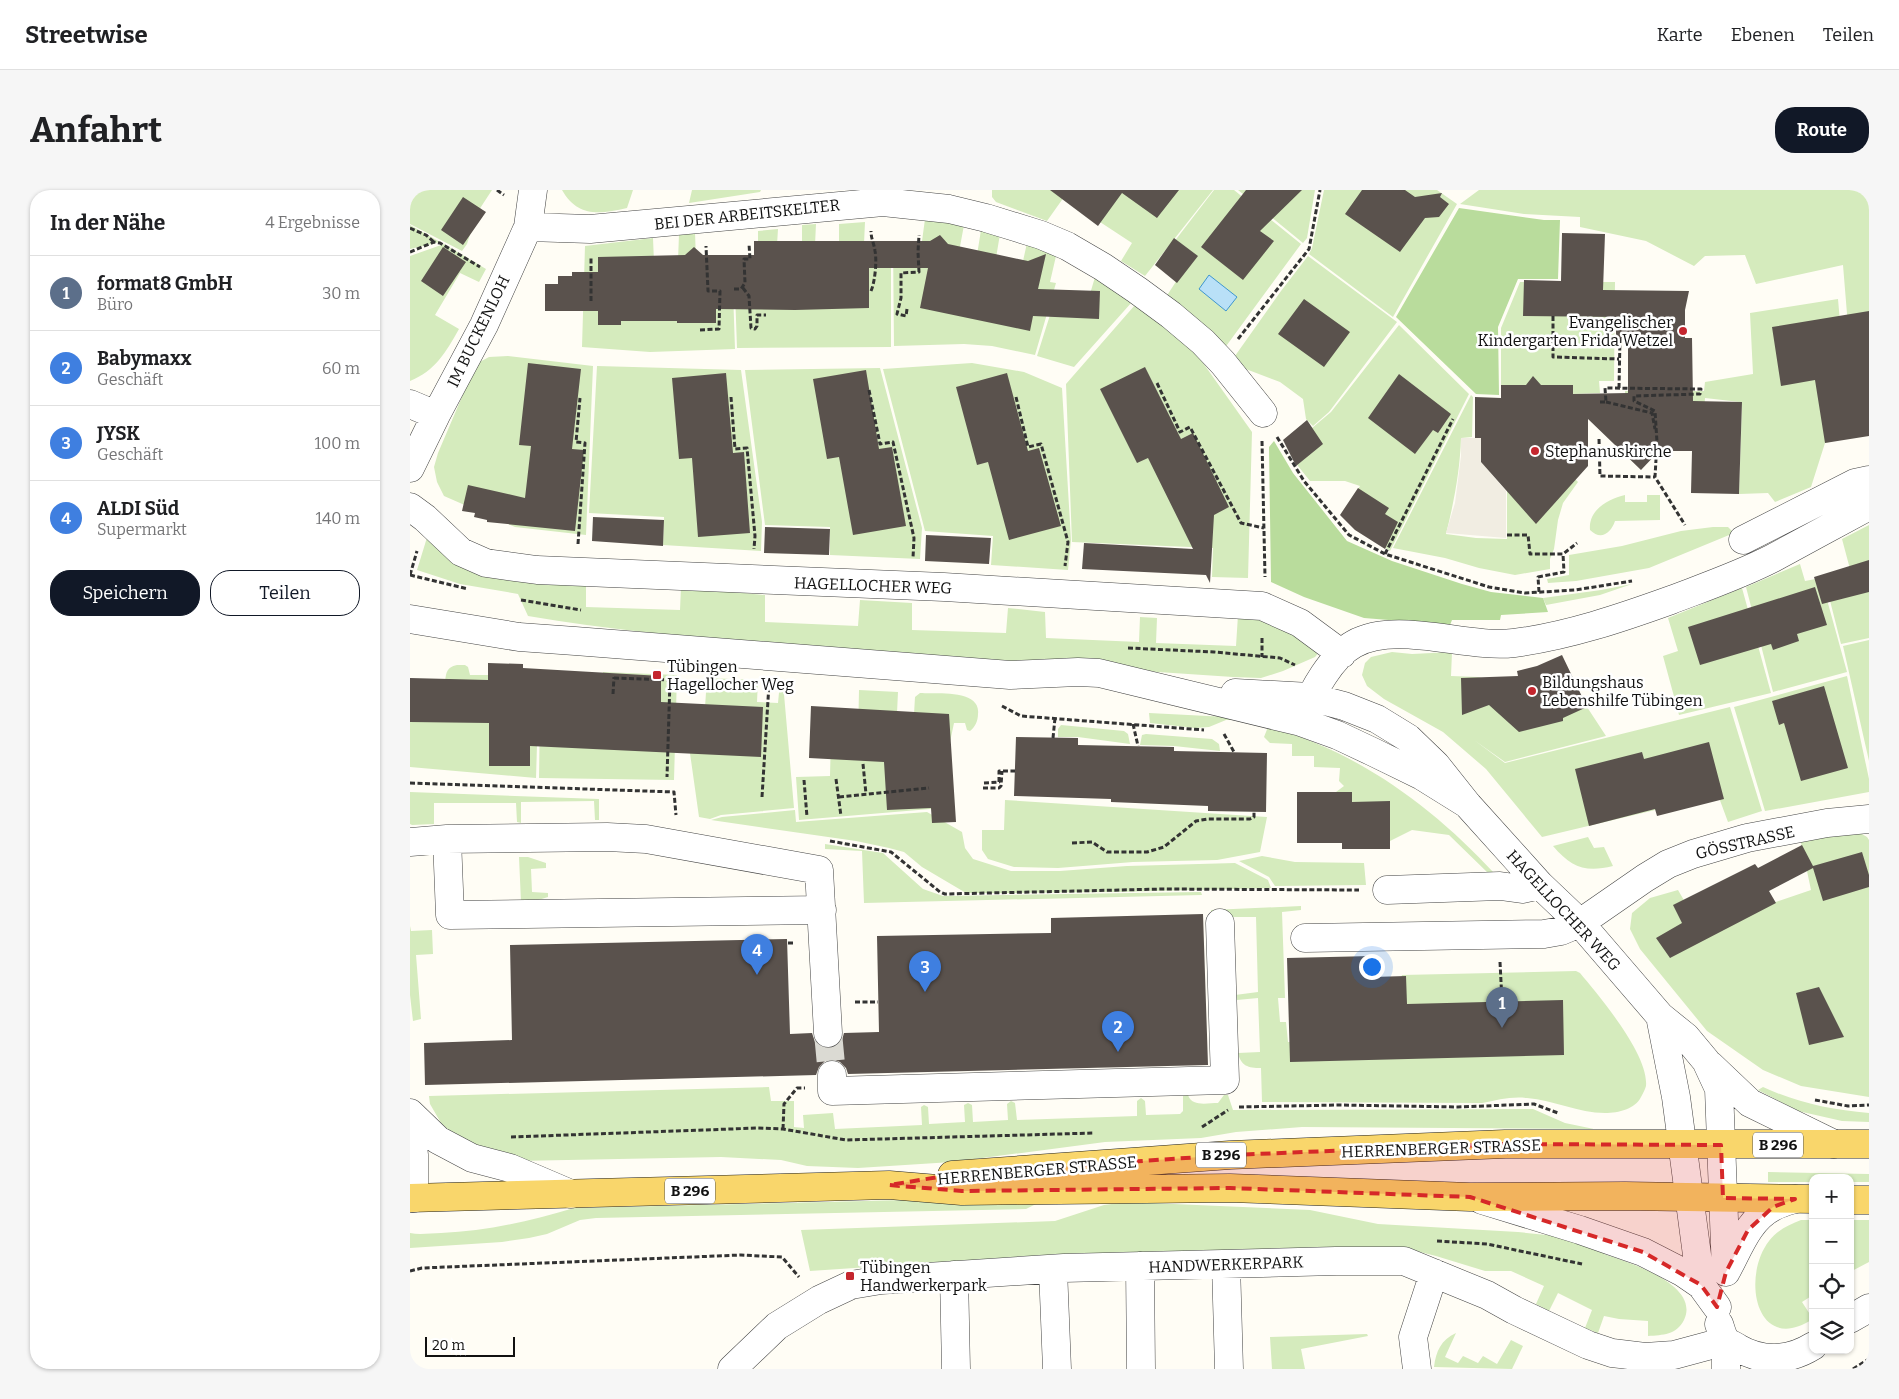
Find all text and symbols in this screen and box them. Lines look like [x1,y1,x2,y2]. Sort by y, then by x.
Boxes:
text: Streetwise [25,21,148,49]
text: Karte [1657,24,1703,46]
text: Ebenen [1731,24,1795,46]
text: Teilen [1823,24,1874,46]
button: Route [1775,107,1869,153]
text: Anfahrt [30,109,162,151]
street label: BEI DER ARBEITSKELTER [653,195,841,234]
text: In der Nähe [50,210,165,236]
text: 4 Ergebnisse [265,213,360,232]
text: format8 GmbH [97,272,233,295]
street label: IM BUCKENLOH [443,272,514,390]
text: 1 [63,284,69,303]
text: 30 m [322,284,360,303]
text: Büro [97,295,133,314]
place label: Evangelischer Kindergarten Frida Wetzel [1477,313,1673,350]
marker: Evangelischer Kindergarten Frida Wetzel [1677,325,1689,337]
text: Babymaxx [97,347,191,370]
text: 2 [61,359,71,378]
text: 60 m [322,359,360,378]
text: Geschäft [97,370,163,389]
text: JYSK [97,422,140,445]
text: 3 [61,434,71,453]
text: 100 m [315,434,360,453]
place label: Stephanuskirche [1545,442,1672,461]
text: Geschäft [97,445,163,464]
marker: Stephanuskirche [1529,445,1541,457]
text: ALDI Süd [97,497,179,520]
text: 4 [61,509,71,528]
text: 140 m [315,509,360,528]
text: Supermarkt [97,520,187,539]
button: Speichern [50,570,200,616]
button: Teilen [210,570,360,616]
street label: HAGELLOCHER WEG [794,573,952,598]
place label: Tübingen Hagellocher Weg [667,657,794,694]
marker: Tübingen Hagellocher Weg [651,669,663,681]
place label: Bildungshaus Lebenshilfe Tübingen [1542,673,1703,710]
marker: Bildungshaus Lebenshilfe Tübingen [1526,685,1538,697]
street label: GÖSSTRASSE [1694,822,1797,863]
street label: HAGELLOCHER WEG [1503,846,1625,975]
pin: 4 [741,934,773,975]
pin: 3 [909,951,941,992]
your location [1359,954,1385,980]
pin: 1 [1486,987,1518,1028]
pin: 2 [1102,1011,1134,1052]
road number: B 296 [1753,1132,1803,1158]
street label: HERRENBERGER STRASSE [1341,1136,1541,1161]
road number: B 296 [1196,1142,1246,1168]
street label: HERRENBERGER STRASSE [937,1152,1138,1189]
map controls [1809,1174,1854,1354]
button: + [1809,1174,1854,1219]
road number: B 296 [665,1178,715,1204]
button: − [1809,1219,1854,1264]
street label: HANDWERKERPARK [1148,1252,1305,1277]
place label: Tübingen Handwerkerpark [860,1258,987,1295]
button: locate [1809,1264,1854,1309]
marker: Tübingen Handwerkerpark [844,1270,856,1282]
button: layers [1809,1309,1854,1354]
scale bar [425,1334,515,1357]
text: 20 m [432,1337,465,1354]

